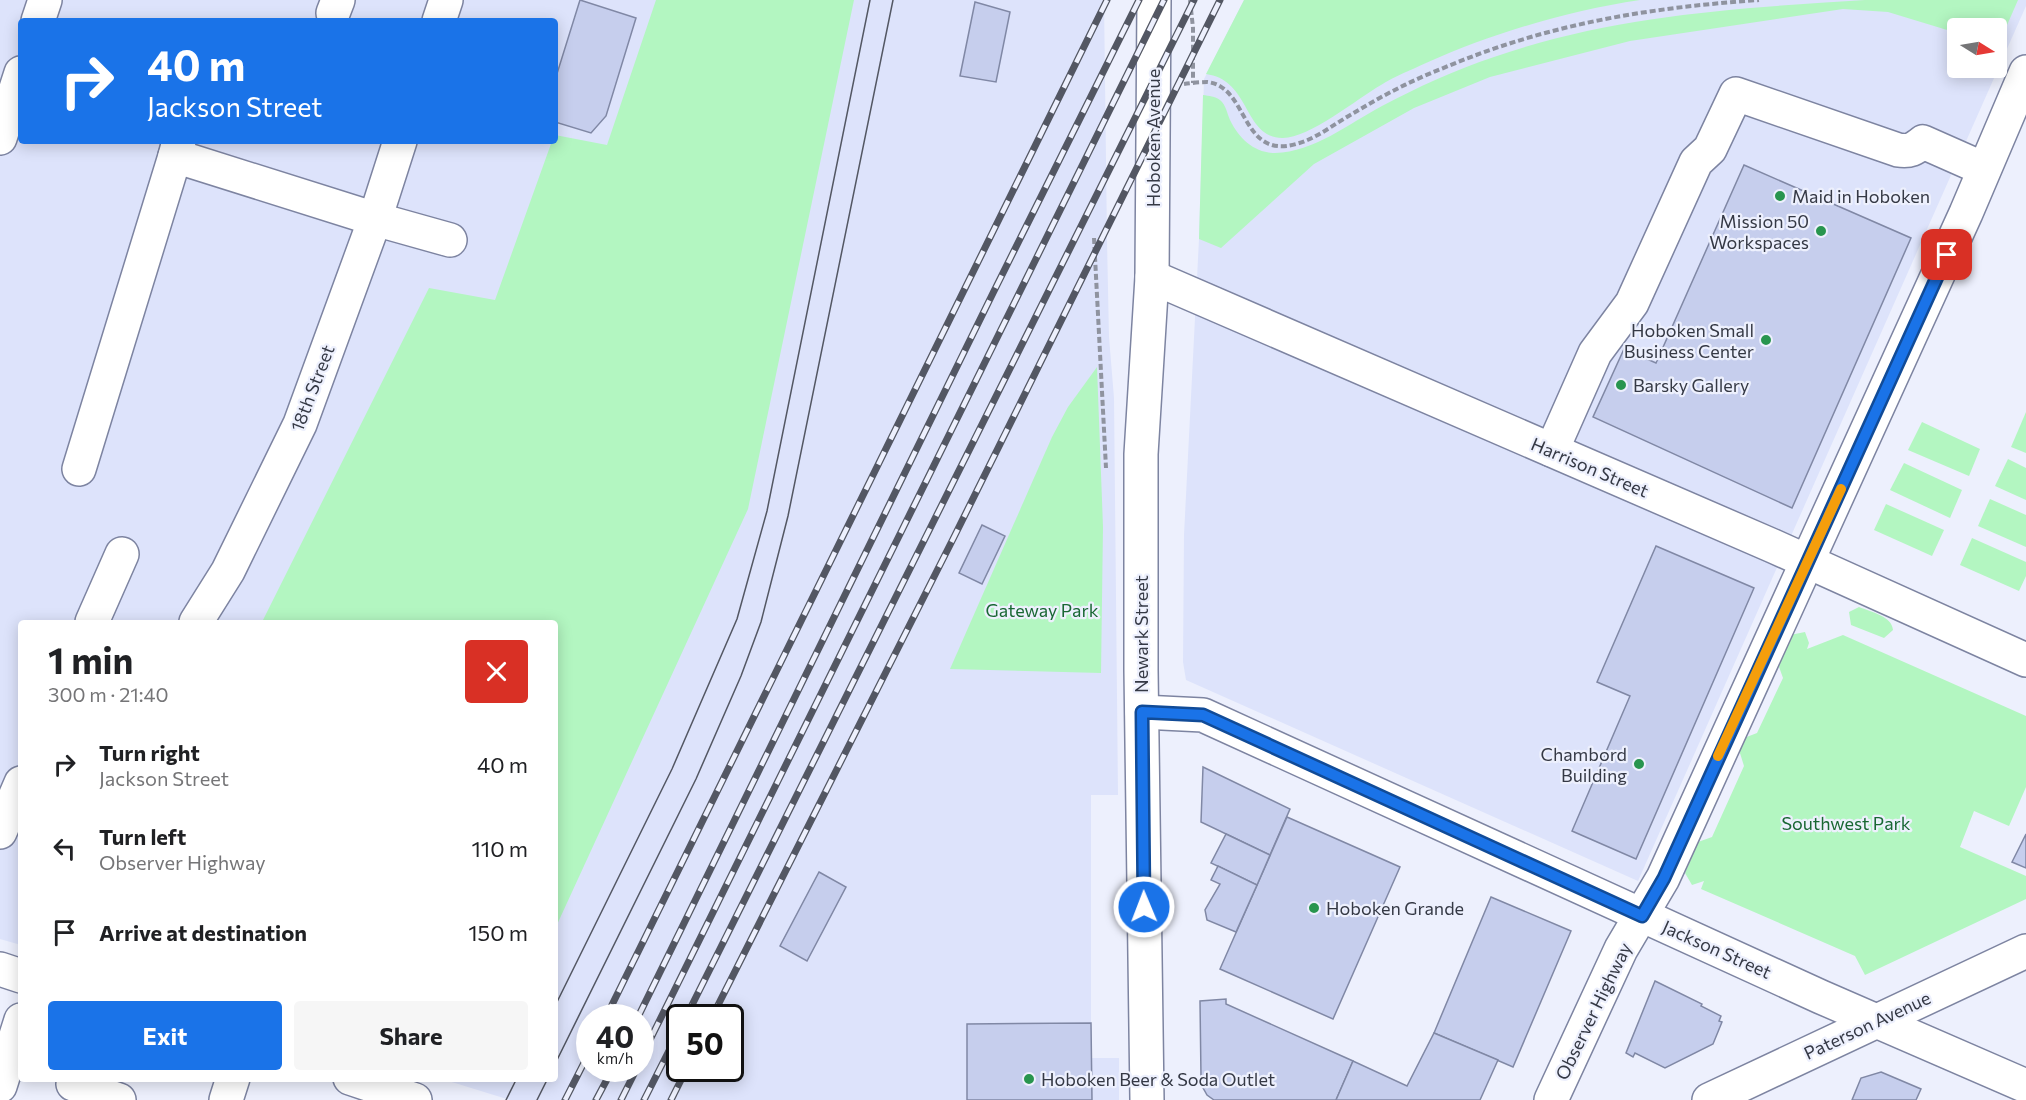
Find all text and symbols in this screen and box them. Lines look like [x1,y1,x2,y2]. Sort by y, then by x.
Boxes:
north arrow [1947,18,2007,78]
map controls [1947,18,2007,78]
text: 40 m [147,38,245,90]
icon: right [48,42,126,120]
street label: Hoboken Avenue [1142,69,1164,207]
text: Jackson Street [147,90,322,123]
place label: Maid in Hoboken [1792,185,1930,207]
marker: Maid in Hoboken [1773,189,1787,203]
place label: Mission 50 Workspaces [1709,210,1809,253]
marker: Mission 50 Workspaces [1814,224,1828,238]
pin [1921,229,1972,280]
icon: arrive [1930,238,1963,271]
place label: Hoboken Small Business Center [1624,319,1754,362]
marker: Hoboken Small Business Center [1759,333,1773,347]
street label: 18th Street [285,342,339,434]
place label: Barsky Gallery [1633,374,1749,396]
marker: Barsky Gallery [1614,378,1628,392]
street label: Harrison Street [1528,432,1652,502]
street label: Newark Street [1130,575,1152,693]
park label: Gateway Park [986,599,1099,621]
text: 1 min [48,637,133,681]
button: close [465,640,528,703]
text: 300 m · 21:40 [48,682,169,706]
text: Turn right [99,739,200,766]
place label: Chambord Building [1541,743,1627,786]
icon: right [48,748,81,781]
text: 40 m [477,751,528,778]
marker: Chambord Building [1632,757,1646,771]
text: Jackson Street [99,766,229,790]
park label: Southwest Park [1781,812,1911,834]
text: Turn left [99,823,186,850]
icon: left [48,832,81,865]
text: 110 m [471,835,528,862]
text: Observer Highway [99,850,265,874]
position arrow [1112,875,1176,939]
place label: Hoboken Grande [1326,897,1464,919]
marker: Hoboken Grande [1307,901,1321,915]
street label: Jackson Street [1659,915,1775,983]
icon: arrive [48,916,81,949]
text: Arrive at destination [99,919,307,946]
text: 150 m [468,919,528,946]
street label: Observer Highway [1550,939,1636,1083]
street label: Paterson Avenue [1800,986,1934,1064]
button: Exit [48,1001,282,1070]
button: Share [294,1001,528,1070]
speed limit sign: 50 [666,1004,744,1082]
text: 40 [596,1017,634,1054]
text: km/h [597,1049,633,1067]
place label: Hoboken Beer & Soda Outlet [1041,1068,1275,1090]
marker: Hoboken Beer & Soda Outlet [1022,1072,1036,1086]

